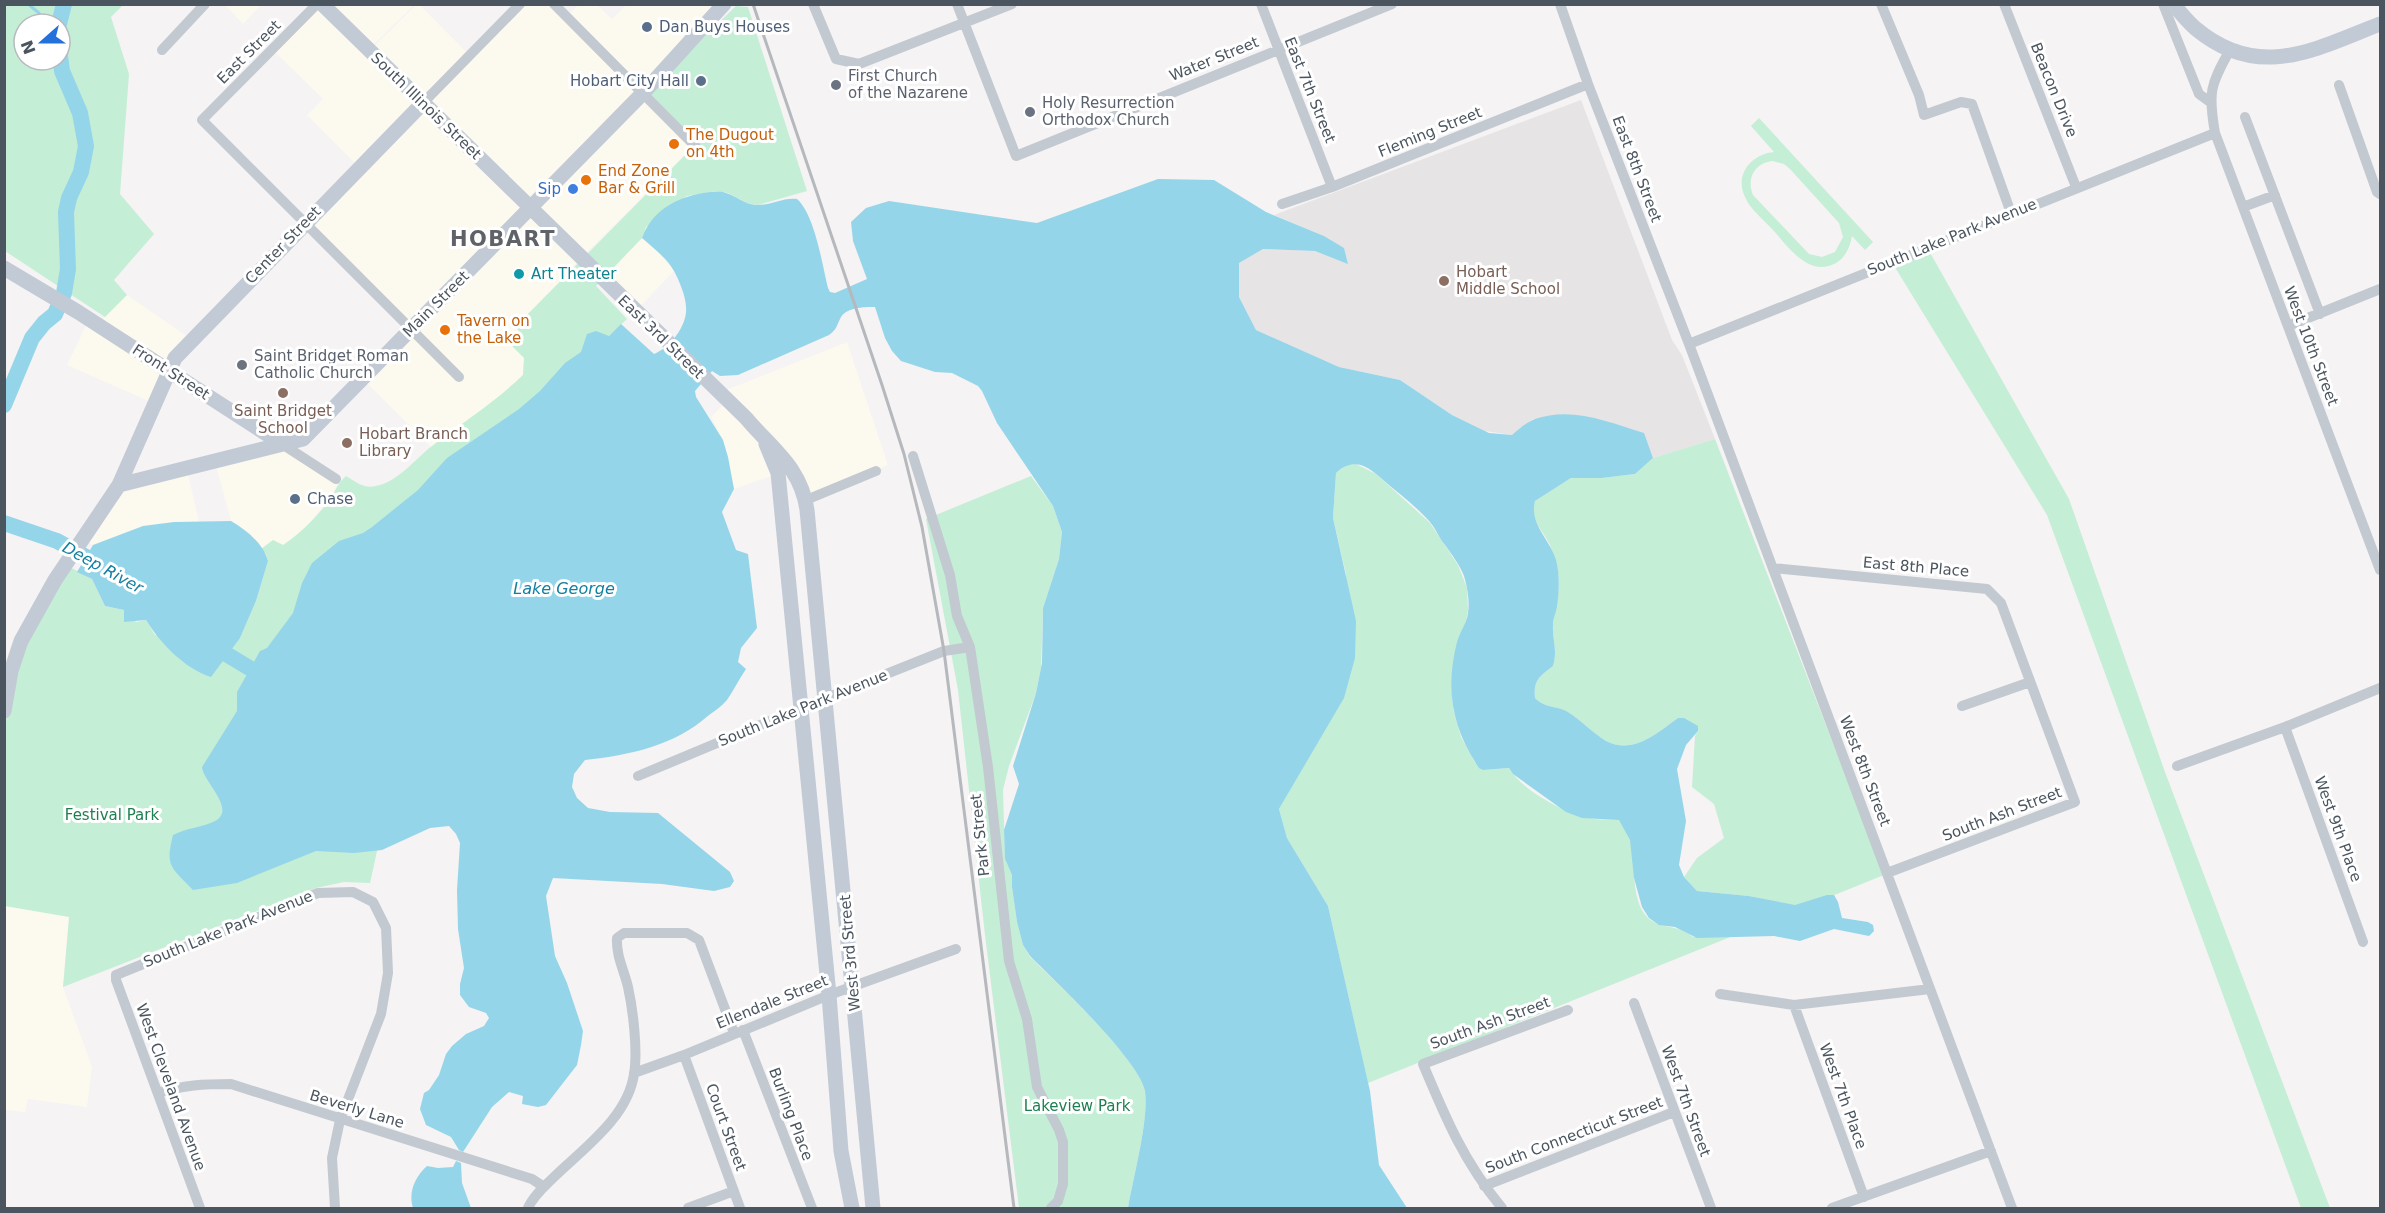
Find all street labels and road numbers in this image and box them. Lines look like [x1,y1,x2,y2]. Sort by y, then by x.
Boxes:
street label: East Street [213,16,285,88]
street label: Water Street [1167,33,1261,85]
street label: East 7th Street [1281,35,1339,146]
street label: Beacon Drive [2027,40,2081,140]
street label: South Illinois Street [367,49,485,163]
street label: Fleming Street [1376,103,1485,161]
street label: East 8th Street [1608,113,1666,225]
street label: South Lake Park Avenue [1865,195,2039,279]
street label: Center Street [241,202,325,288]
street label: Main Street [399,267,473,341]
street label: West 10th Street [2280,284,2342,408]
street label: East 3rd Street [614,291,708,383]
street label: Front Street [129,340,213,404]
street label: East 8th Place [1862,553,1970,581]
street label: South Lake Park Avenue [716,666,890,750]
street label: West 8th Street [1836,713,1894,829]
street label: West 9th Place [2311,774,2365,884]
street label: South Ash Street [1940,783,2064,845]
street label: Park Street [967,793,993,877]
street label: South Lake Park Avenue [141,887,315,971]
street label: West 3rd Street [836,894,864,1012]
street label: Ellendale Street [713,971,831,1033]
street label: South Ash Street [1428,993,1553,1053]
street label: West Cleveland Avenue [132,1001,210,1173]
street label: West 7th Place [1816,1041,1870,1151]
street label: West 7th Street [1658,1043,1714,1159]
street label: Burling Place [765,1065,817,1163]
street label: Court Street [702,1081,750,1173]
street label: Beverly Lane [308,1086,406,1132]
street label: South Connecticut Street [1483,1093,1665,1177]

